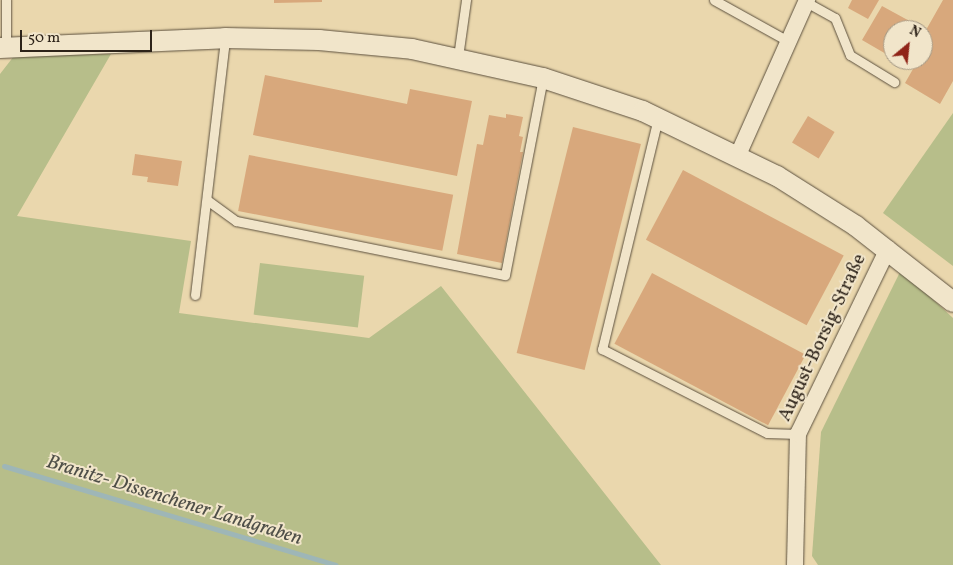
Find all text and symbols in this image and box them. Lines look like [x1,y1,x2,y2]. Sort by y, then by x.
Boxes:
scale bar [22,20,155,52]
north arrow [883,20,933,70]
text: N [906,21,924,43]
text: 50 m [28,28,60,49]
street label: August-Borsig-Straße [774,251,872,425]
water label: Branitz- Dissenchener Landgraben [43,451,305,551]

